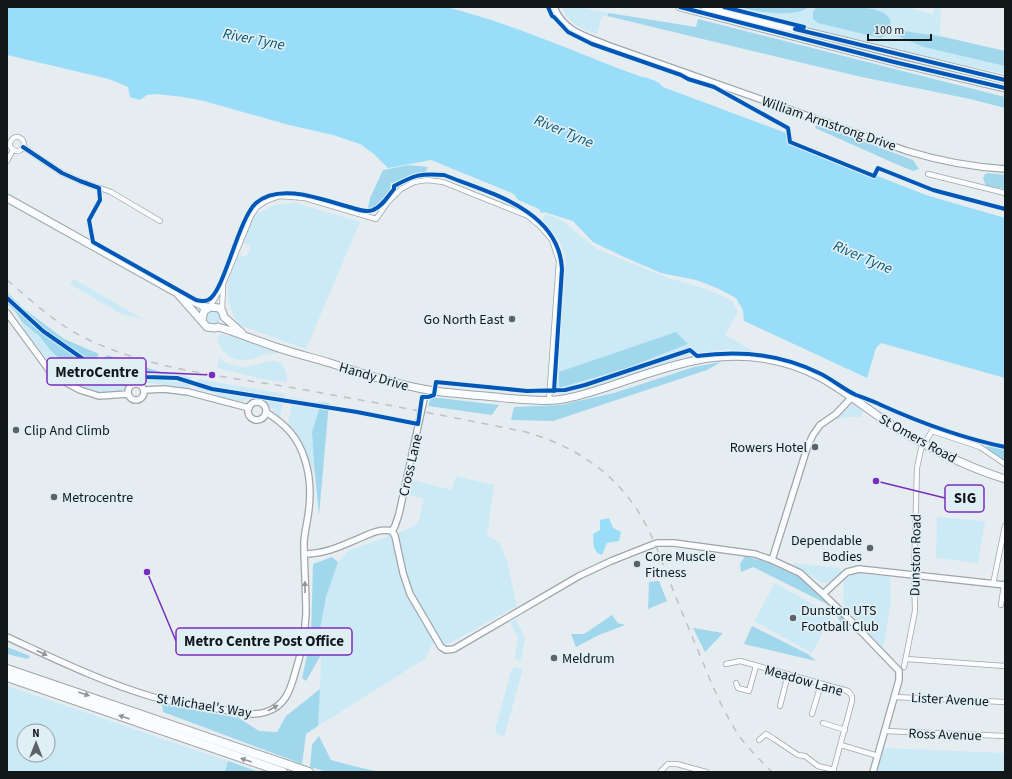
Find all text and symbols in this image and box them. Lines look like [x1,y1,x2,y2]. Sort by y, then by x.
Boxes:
scale bar [868,16,931,42]
text: 100 m [874,22,904,39]
water label: River Tyne [221,23,287,56]
street label: William Armstrong Drive [759,92,899,156]
water label: River Tyne [531,110,597,153]
water label: River Tyne [830,236,896,279]
place label: Go North East [424,310,504,330]
marker: Go North East [507,314,517,324]
callout: MetroCentre [47,358,146,385]
street label: Handy Drive [337,358,411,396]
text: MetroCentre [55,362,139,383]
street label: St Omers Road [875,409,960,468]
place label: Clip And Climb [24,421,110,441]
marker: Clip And Climb [11,425,21,435]
street label: Cross Lane [394,432,428,498]
place label: Rowers Hotel [730,438,807,458]
marker: Rowers Hotel [810,442,820,452]
callout: SIG [945,485,984,512]
place label: Metrocentre [62,488,133,508]
text: SIG [954,488,976,509]
marker: Metrocentre [49,492,59,502]
street label: Dunston Road [905,514,927,596]
place label: Dependable Bodies [791,531,862,567]
marker: Dependable Bodies [865,543,875,553]
place label: Core Muscle Fitness [645,547,716,583]
marker: Core Muscle Fitness [632,559,642,569]
one-way arrow [302,580,308,593]
place label: Dunston UTS Football Club [801,601,879,637]
marker: Dunston UTS Football Club [788,613,798,623]
callout: Metro Centre Post Office [176,628,352,655]
text: Metro Centre Post Office [184,631,344,652]
place label: Meldrum [562,649,615,669]
one-way arrow [37,651,49,657]
marker: Meldrum [549,653,559,663]
street label: Meadow Lane [762,660,845,702]
street label: Lister Avenue [910,688,990,712]
street label: St Michael's Way [155,689,253,723]
one-way arrow [78,692,90,698]
one-way arrow [267,705,279,711]
one-way arrow [117,713,129,719]
north arrow [16,723,56,763]
street label: Ross Avenue [908,724,982,746]
text: N [32,726,40,741]
one-way arrow [240,756,252,762]

